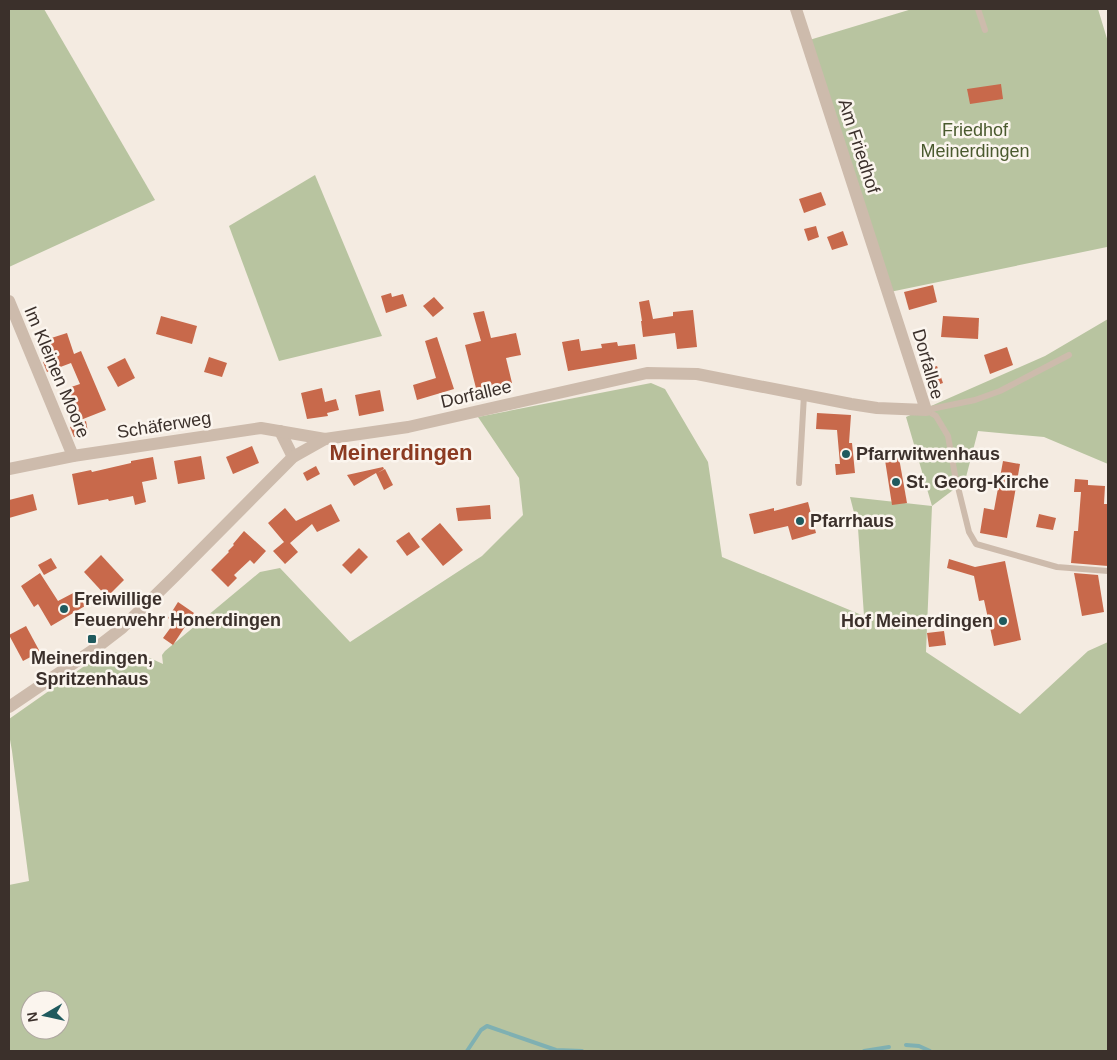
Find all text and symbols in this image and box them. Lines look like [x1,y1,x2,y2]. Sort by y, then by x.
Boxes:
street label: Am Friedhof [834,96,884,197]
park label: Friedhof Meinerdingen [920,120,1030,161]
street label: Im Kleinen Moore [20,303,94,441]
street label: Dorfallee [908,327,948,401]
street label: Dorfallee [439,376,513,412]
street label: Schäferweg [115,408,213,442]
district label: Meinerdingen [329,440,473,465]
place label: Pfarrwitwenhaus [856,444,1000,464]
marker: Pfarrwitwenhaus [840,448,852,460]
place label: St. Georg-Kirche [906,472,1049,492]
marker: St. Georg-Kirche [890,476,902,488]
place label: Pfarrhaus [810,511,894,531]
marker: Pfarrhaus [794,515,806,527]
place label: Freiwillige Feuerwehr Honerdingen [74,589,281,630]
marker: Freiwillige Feuerwehr Honerdingen [58,603,70,615]
place label: Hof Meinerdingen [841,611,993,631]
marker: Hof Meinerdingen [997,615,1009,627]
marker: Meinerdingen, Spritzenhaus [86,633,98,645]
place label: Meinerdingen, Spritzenhaus [31,648,153,689]
north arrow [20,990,70,1040]
text: N [23,1011,41,1023]

